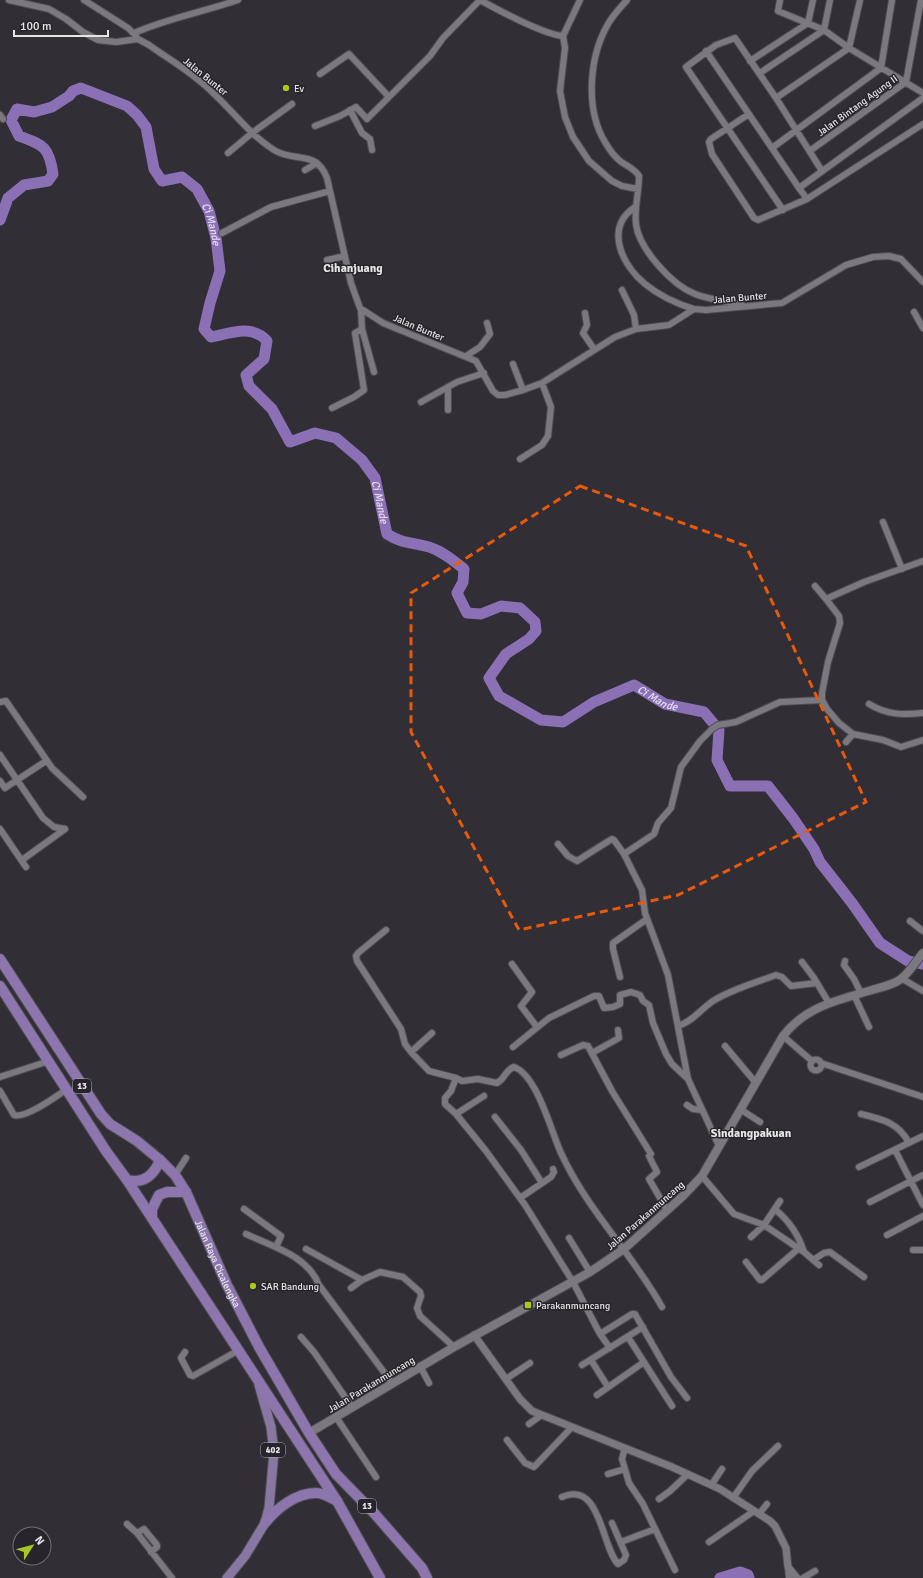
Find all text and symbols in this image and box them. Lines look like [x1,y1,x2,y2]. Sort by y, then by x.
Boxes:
scale bar [14,12,108,38]
text: 100 m [20,19,52,34]
street label: Jalan Bunter [181,55,230,99]
street label: Jalan Bintang Agung II [815,73,900,139]
marker: Ev [281,83,291,93]
place label: Ev [294,83,305,95]
water label: Ci Mande [199,200,223,246]
district label: Cihanjuang [323,261,383,276]
street label: Jalan Bunter [713,290,768,306]
street label: Jalan Bunter [391,312,446,344]
water label: Ci Mande [369,479,391,525]
water label: Ci Mande [635,683,679,714]
road number: 13 [73,1079,91,1093]
district label: Sindangpakuan [711,1126,792,1141]
street label: Jalan Parakanmuncang [604,1179,687,1253]
street label: Jalan Raya Cicalengka [192,1218,243,1310]
marker: SAR Bandung [248,1281,258,1291]
place label: SAR Bandung [261,1281,319,1293]
marker: Parakanmuncang [523,1300,533,1310]
place label: Parakanmuncang [536,1300,610,1312]
street label: Jalan Parakanmuncang [326,1354,417,1416]
road number: 402 [261,1443,285,1457]
road number: 13 [358,1499,376,1513]
north arrow [12,1526,52,1566]
text: N [32,1533,47,1547]

